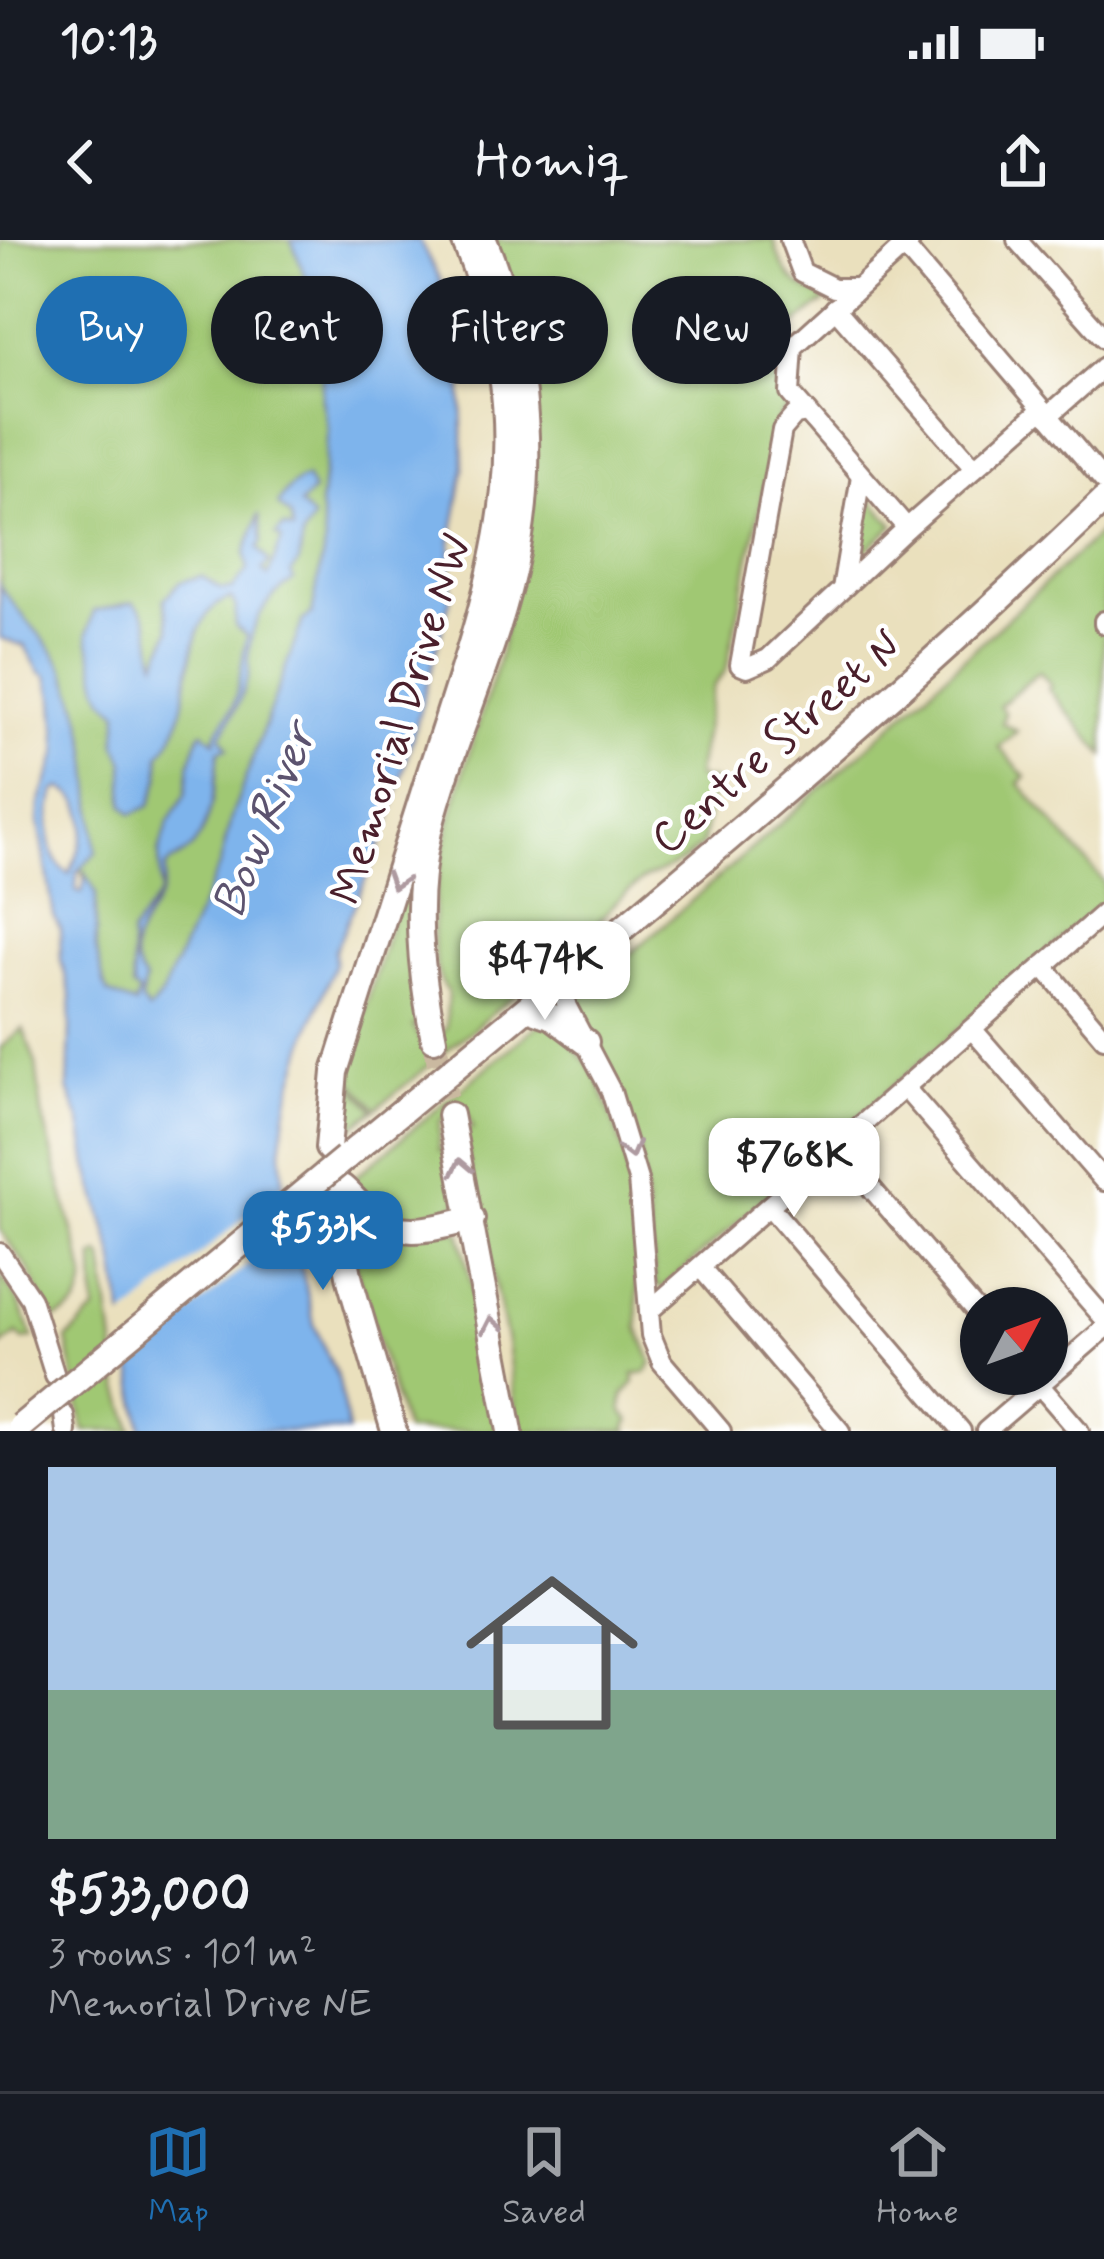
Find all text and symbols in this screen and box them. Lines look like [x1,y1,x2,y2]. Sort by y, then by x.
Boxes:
text: 10:13 [60,13,157,72]
text: Homiq [475,127,629,198]
icon: back [48,129,114,195]
icon: share [990,129,1056,195]
chip: Buy [36,276,187,384]
chip: Rent [211,276,383,384]
chip: Filters [407,276,608,384]
chip: New [632,276,791,384]
street label: Memorial Drive NW [318,526,487,912]
street label: Centre Street N [639,618,915,869]
water label: Bow River [198,710,335,927]
one-way arrow [385,870,410,891]
pin: $474K [461,921,629,1023]
text: $474K [487,934,603,985]
pin: $768K [710,1118,878,1220]
text: $768K [736,1131,852,1182]
one-way arrow [616,1140,641,1160]
one-way arrow [450,1158,475,1178]
pin: $533K [239,1191,407,1293]
text: $533K [270,1204,376,1255]
north arrow [960,1287,1068,1395]
map controls [960,1287,1068,1395]
one-way arrow [480,1315,506,1335]
icon: home [444,1545,660,1761]
text: $533,000 [48,1863,250,1929]
text: 3 rooms · 101 m² [48,1929,316,1980]
text: Memorial Drive NE [48,1980,371,2031]
tab: Map [145,2119,211,2235]
tab: Saved [502,2119,586,2235]
tab: Home [877,2119,959,2235]

